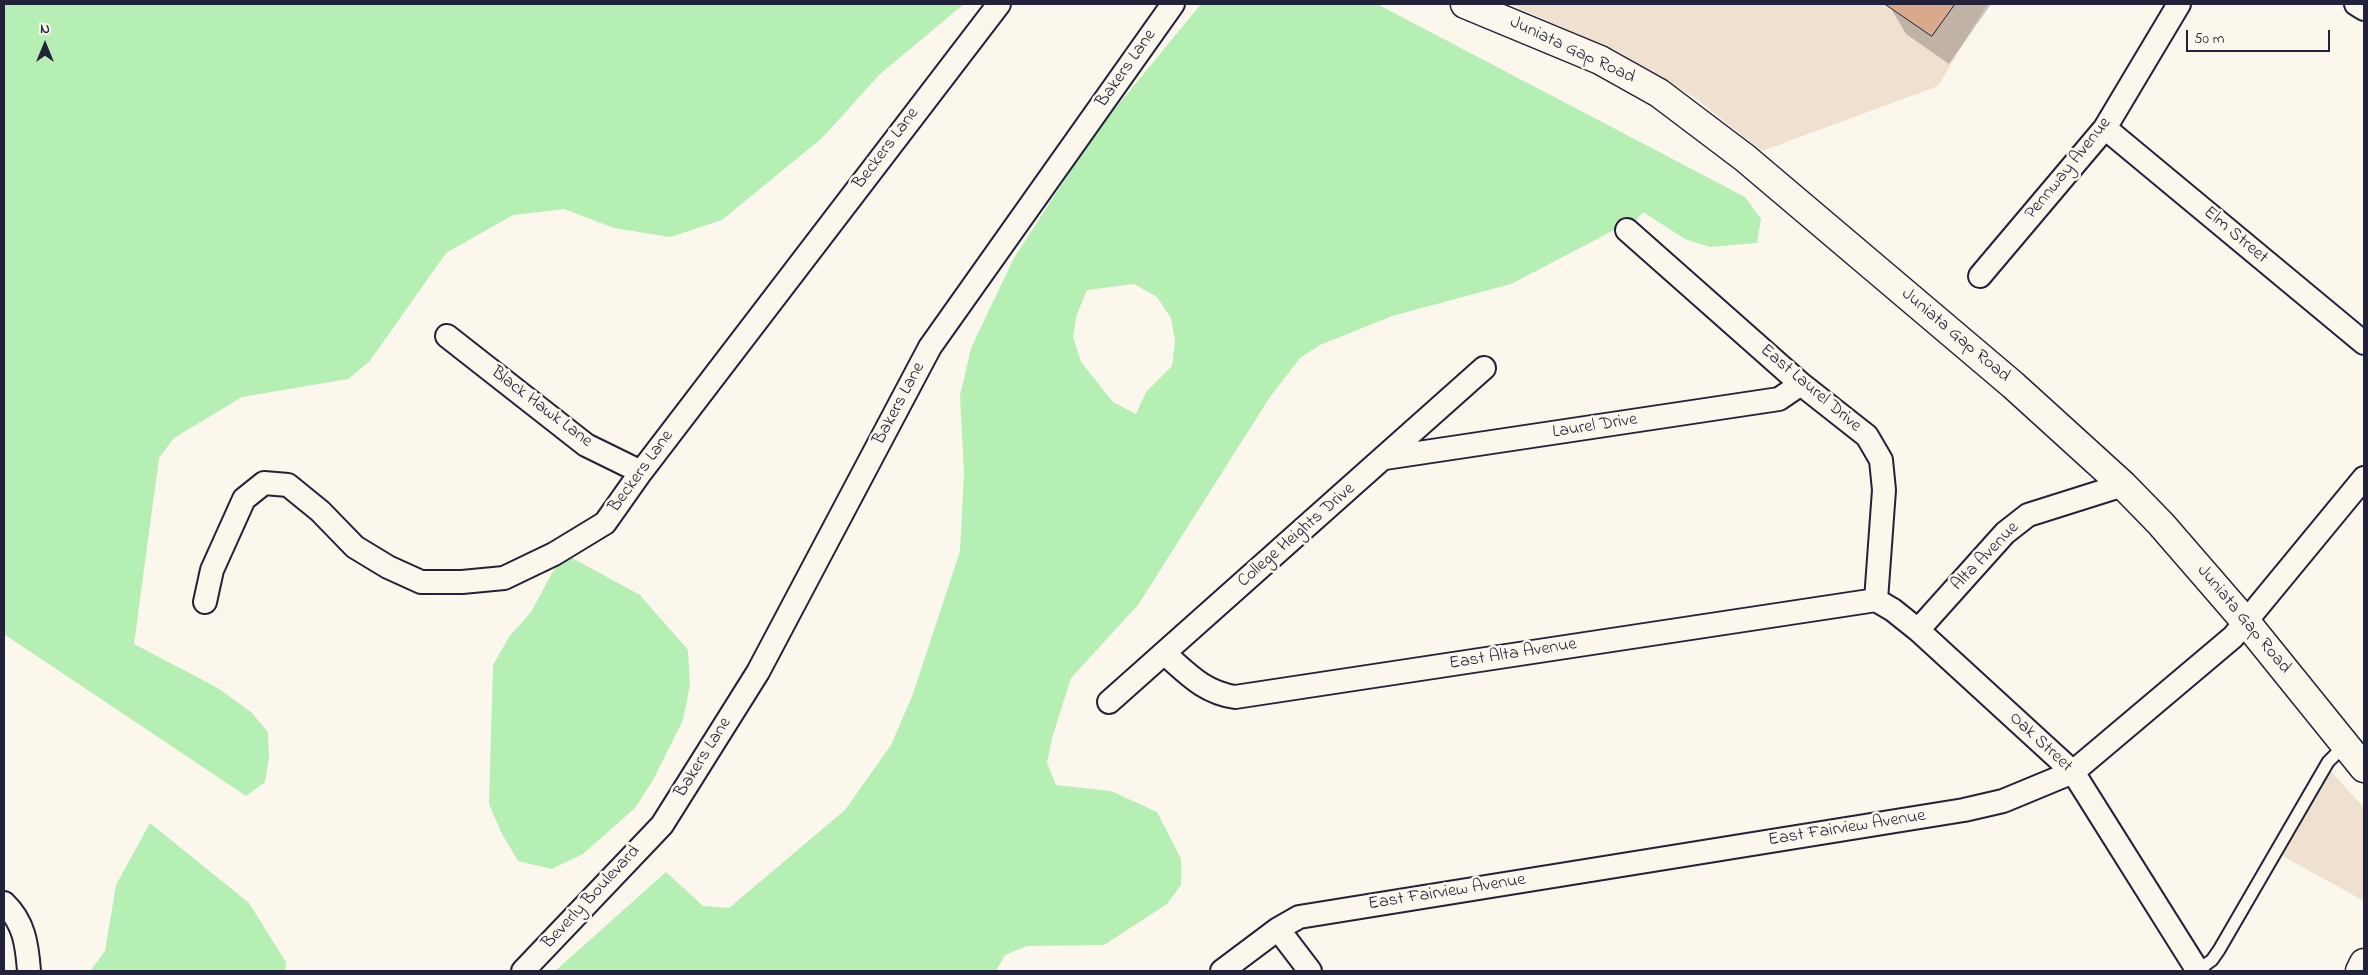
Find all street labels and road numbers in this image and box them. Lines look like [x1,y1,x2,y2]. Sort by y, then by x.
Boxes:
street label: Juniata Gap Road [1506,13,1638,89]
street label: Bakers Lane [1092,26,1162,112]
street label: Beckers Lane [849,104,925,194]
street label: Pennway Avenue [2021,114,2117,224]
street label: Elm Street [2198,203,2272,269]
street label: Juniata Gap Road [1896,284,2014,388]
street label: East Laurel Drive [1755,340,1865,438]
street label: Bakers Lane [869,359,931,449]
street label: Black Hawk Lane [486,363,596,453]
street label: Laurel Drive [1551,410,1639,444]
street label: Beckers Lane [605,427,679,517]
street label: College Heights Drive [1234,479,1360,593]
street label: Alta Avenue [1948,518,2024,596]
street label: Juniata Gap Road [2191,561,2295,679]
street label: East Alta Avenue [1448,634,1578,676]
street label: Oak Street [2004,708,2076,778]
street label: Bakers Lane [671,714,737,802]
street label: East Fairview Avenue [1767,806,1927,852]
street label: Beverly Boulevard [538,842,646,954]
street label: East Fairview Avenue [1367,870,1527,916]

